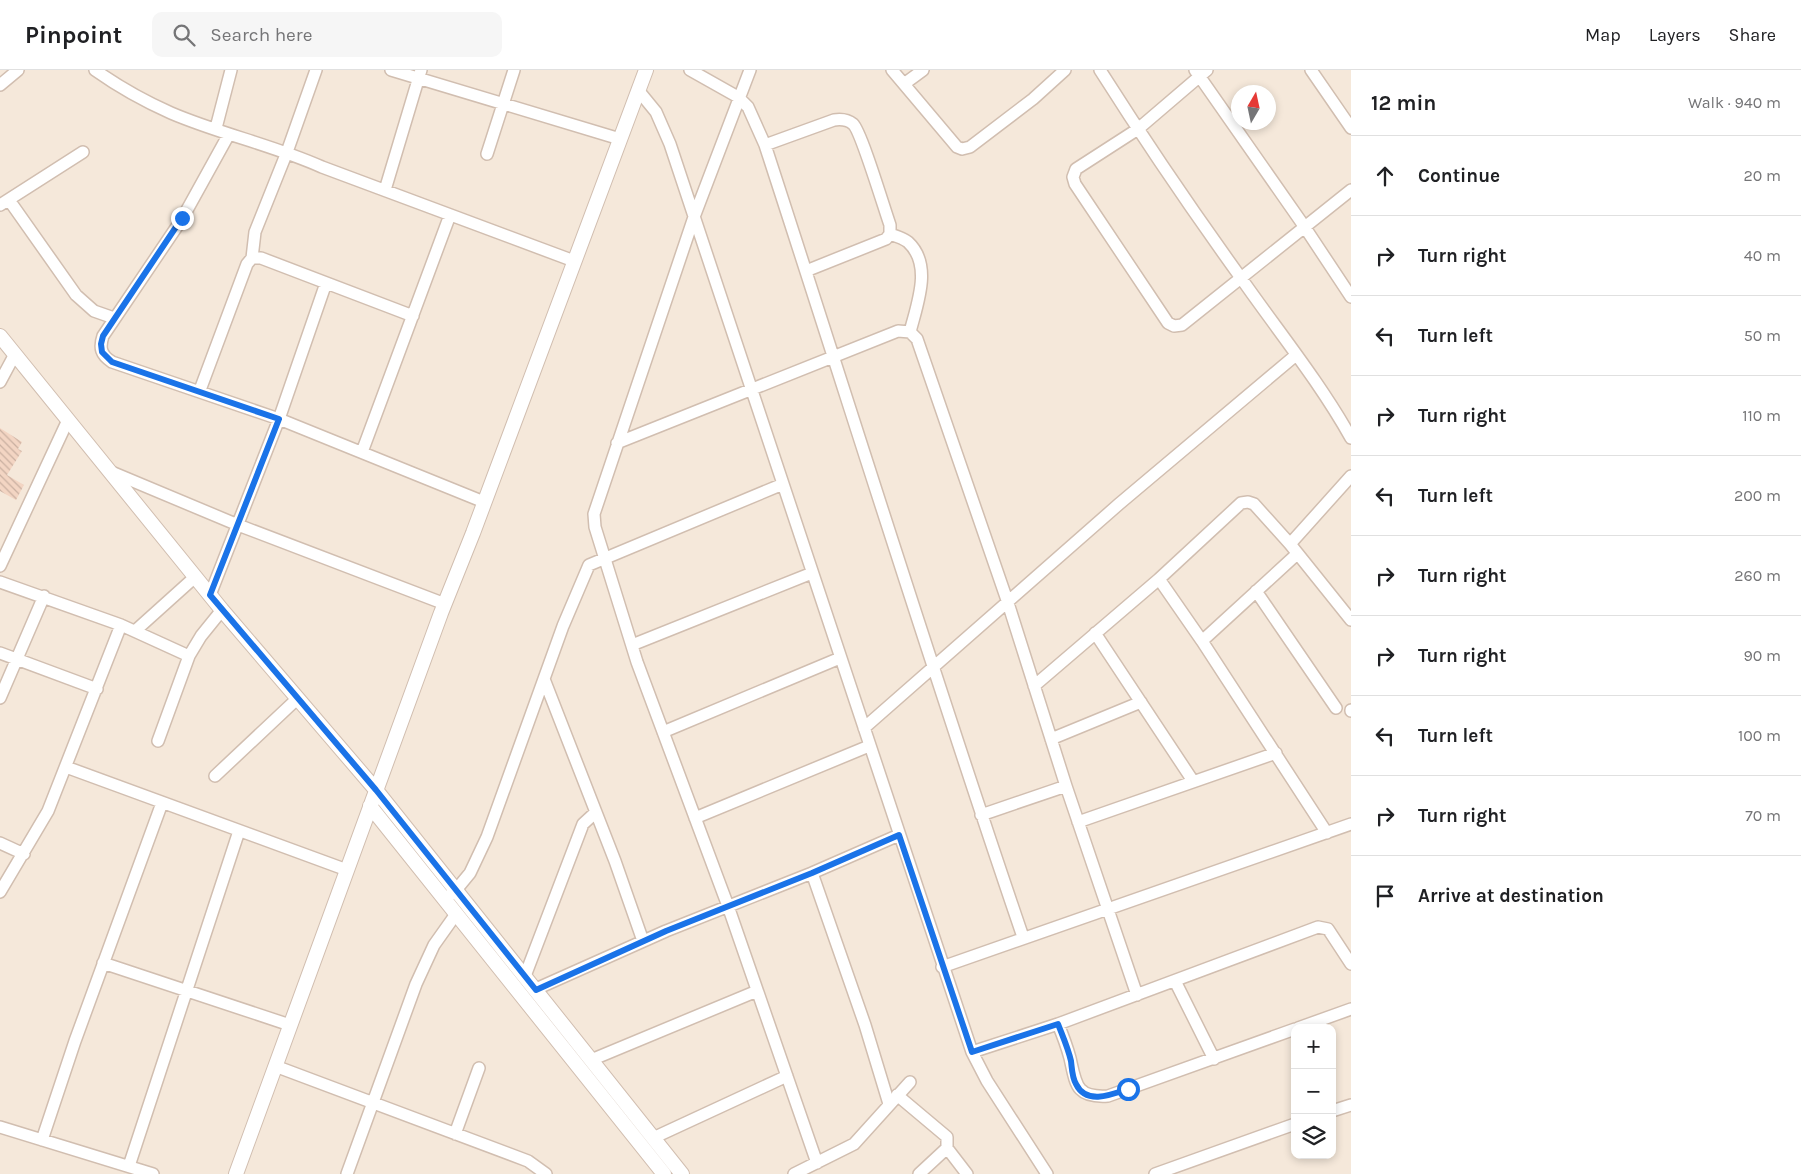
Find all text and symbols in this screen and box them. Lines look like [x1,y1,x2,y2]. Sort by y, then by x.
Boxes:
search box [152,12,502,57]
text: Pinpoint [25,21,122,49]
icon: search [170,21,198,49]
text: Search here [210,24,312,46]
text: Map [1585,24,1621,46]
text: Layers [1649,24,1701,46]
text: Share [1729,24,1776,46]
north arrow [1231,85,1276,130]
text: 12 min [1371,91,1436,115]
text: Walk · 940 m [1688,93,1781,112]
icon: ahead [1371,162,1399,190]
text: Continue [1418,165,1500,187]
text: 20 m [1743,166,1781,185]
route end [171,207,194,230]
icon: right [1371,242,1399,270]
text: Turn right [1418,245,1507,267]
text: 40 m [1744,246,1781,265]
icon: left [1371,322,1399,350]
text: Turn left [1418,325,1493,347]
text: 50 m [1744,326,1781,345]
icon: right [1371,402,1399,430]
text: Turn right [1418,405,1507,427]
text: 110 m [1742,406,1781,425]
icon: left [1371,482,1399,510]
text: Turn left [1418,485,1493,507]
text: 200 m [1734,486,1781,505]
icon: right [1371,562,1399,590]
text: Turn right [1418,565,1507,587]
text: 260 m [1734,566,1781,585]
icon: right [1371,642,1399,670]
text: Turn right [1418,645,1507,667]
text: 90 m [1743,646,1781,665]
icon: left [1371,722,1399,750]
text: Turn left [1418,725,1493,747]
text: 100 m [1738,726,1781,745]
icon: right [1371,802,1399,830]
text: Turn right [1418,805,1507,827]
text: 70 m [1745,806,1781,825]
icon: arrive [1371,882,1399,910]
text: Arrive at destination [1418,885,1604,907]
map controls [1291,1024,1336,1159]
button: + [1291,1024,1336,1069]
button: − [1291,1069,1336,1114]
route start [1117,1078,1140,1101]
button: layers [1291,1114,1336,1159]

